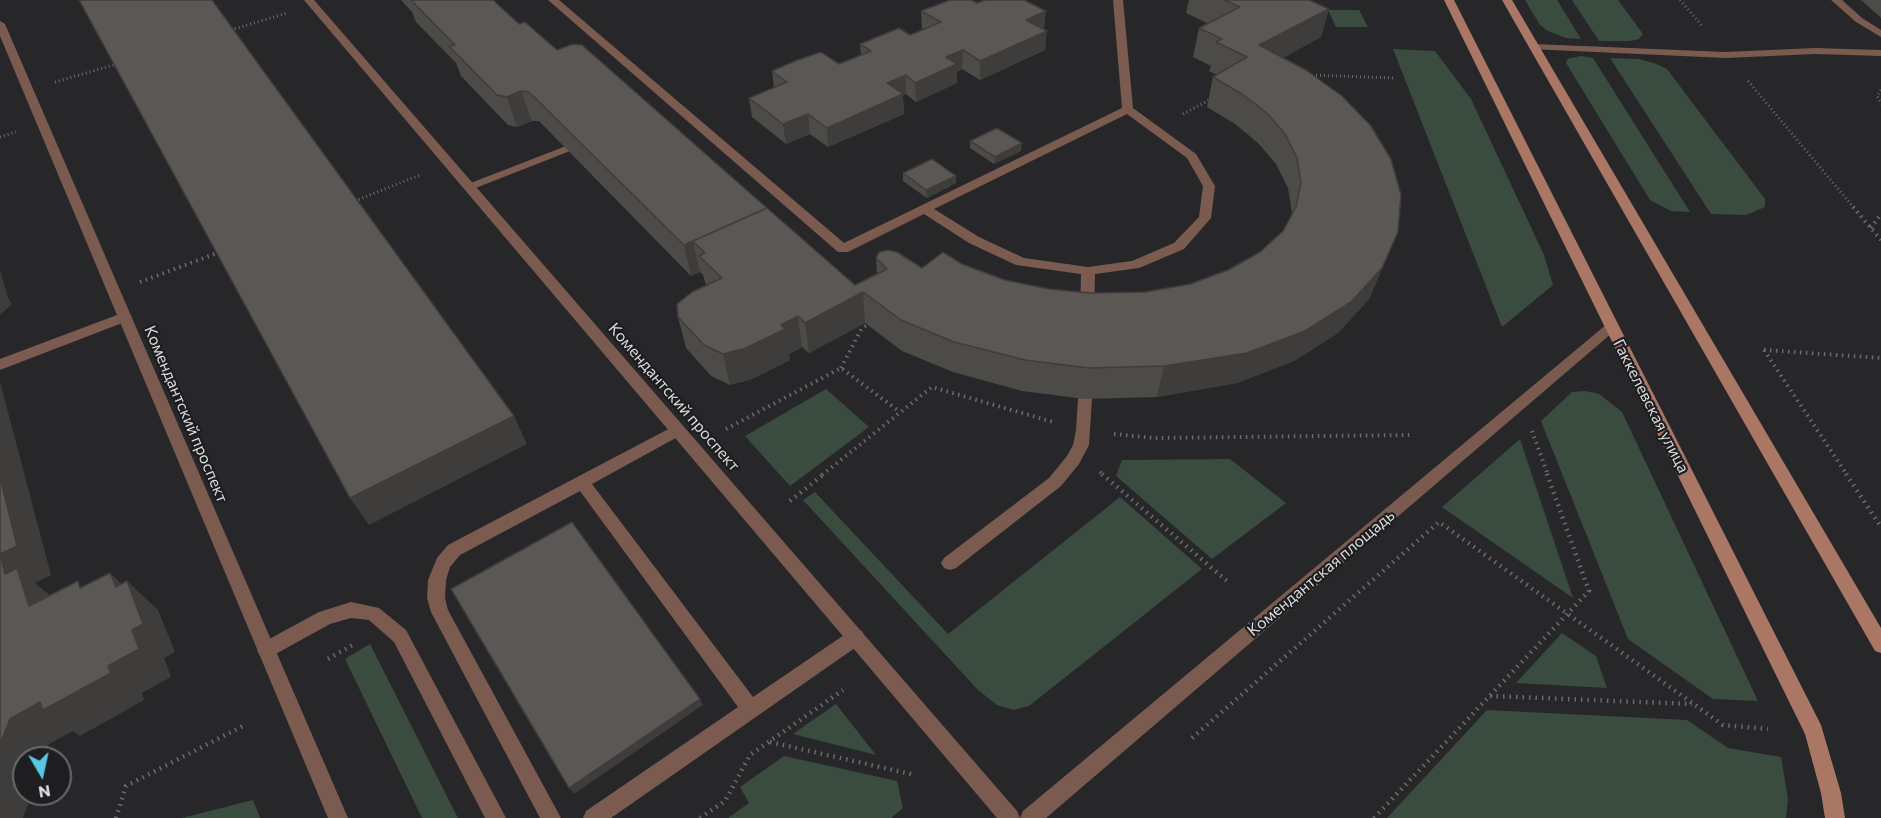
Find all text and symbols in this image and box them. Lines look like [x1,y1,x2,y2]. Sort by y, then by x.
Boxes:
street label: Комендантский проспект [604,319,744,475]
street label: Комендантский проспект [140,323,232,505]
street label: Гаккелевская улица [1609,336,1693,476]
street label: Комендантская площадь [1243,506,1399,640]
north arrow [12,746,72,806]
text: N [37,782,52,803]

